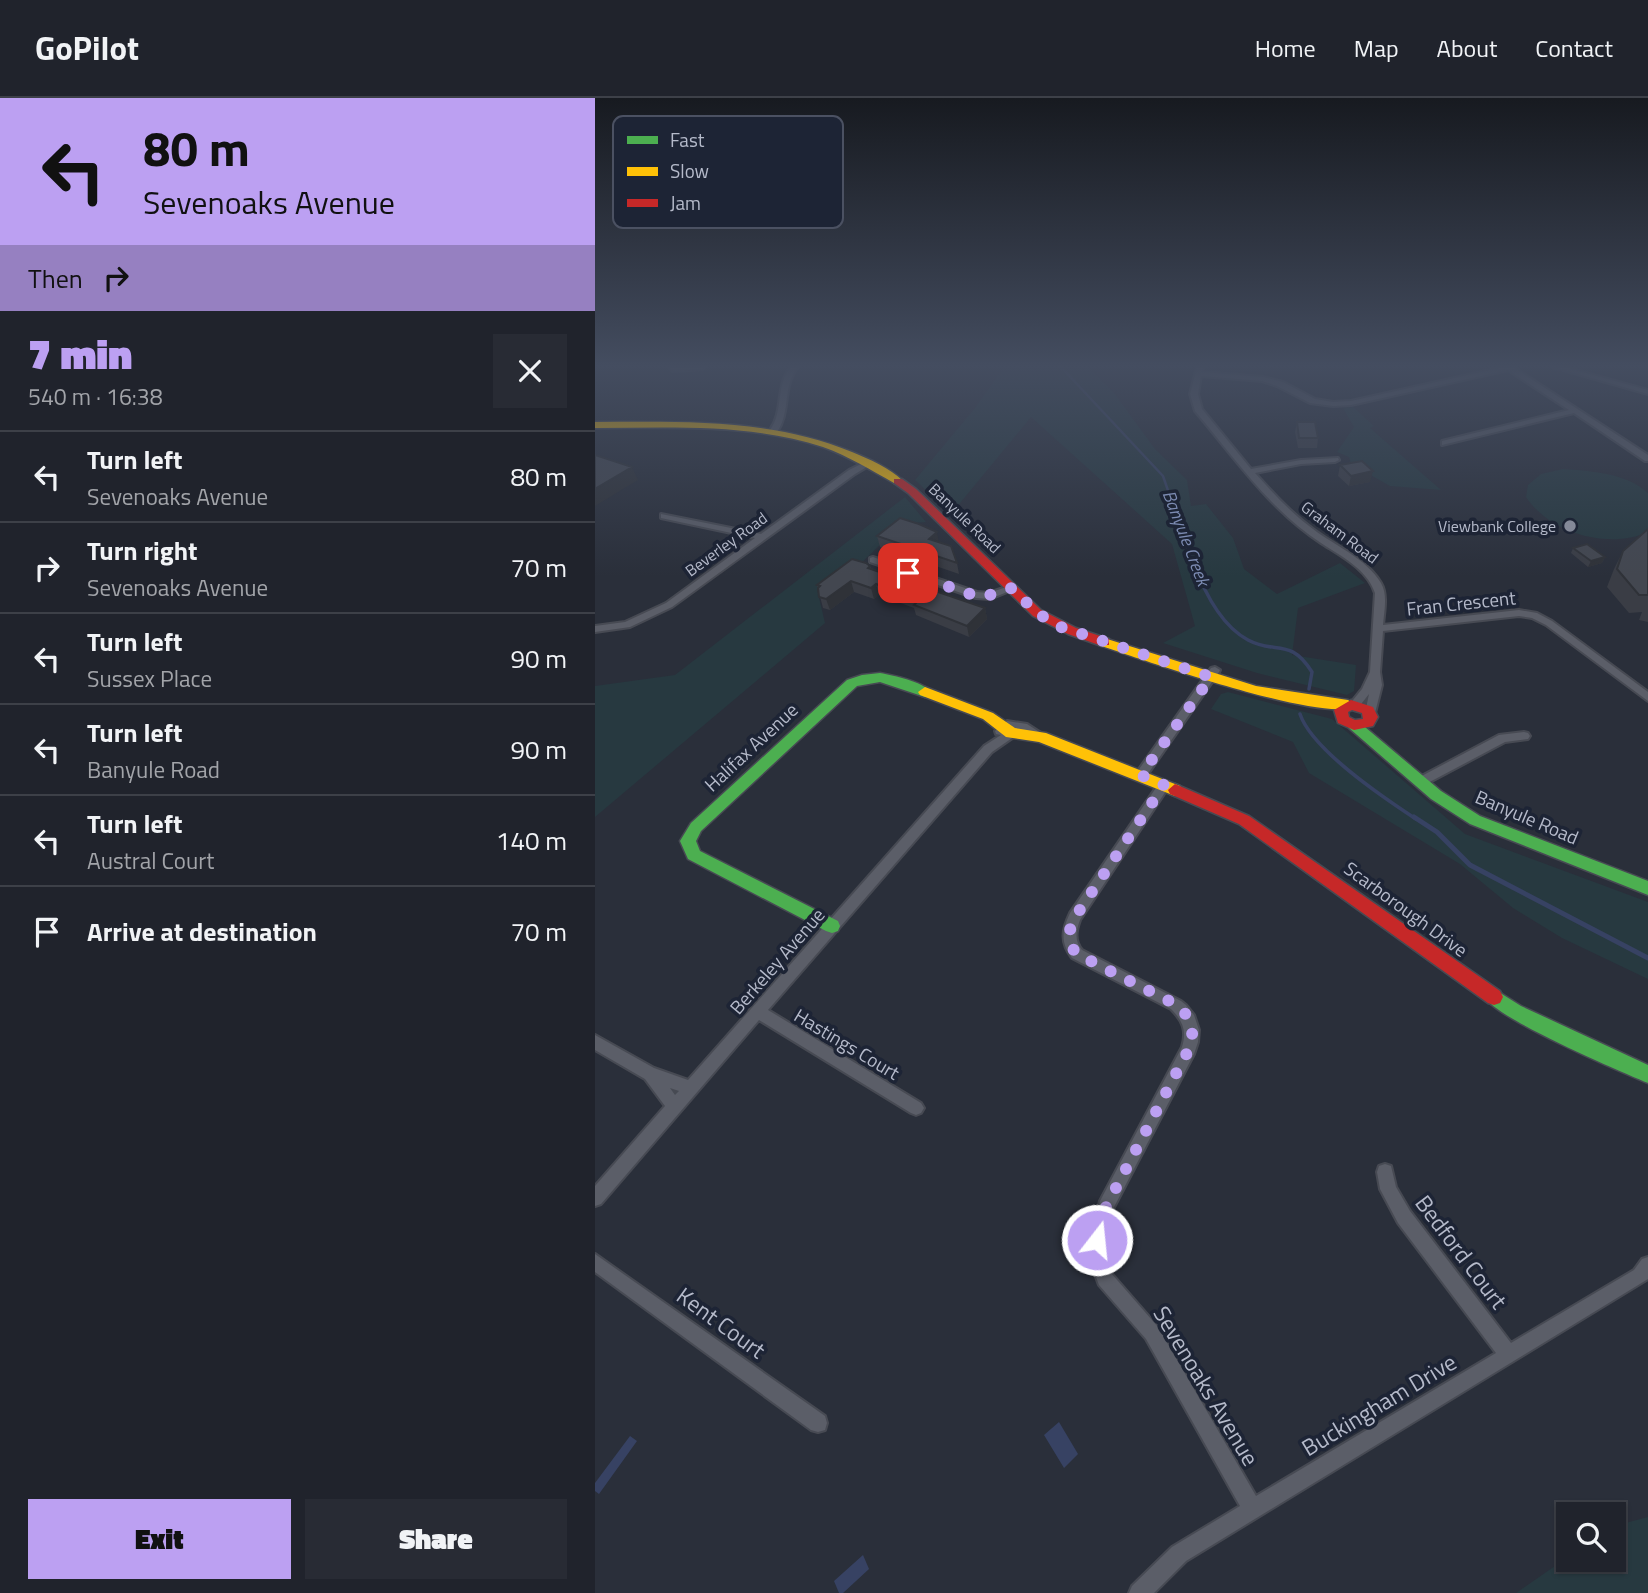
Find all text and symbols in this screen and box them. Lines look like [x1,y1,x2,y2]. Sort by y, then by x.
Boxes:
text: GoPilot [35,23,139,73]
text: Home [1255,30,1316,66]
text: Map [1354,30,1399,66]
text: About [1437,30,1497,66]
text: Contact [1535,30,1613,66]
text: 80 m [143,110,250,185]
legend [613,116,843,228]
text: Fast [670,125,705,154]
icon: left [28,126,119,217]
text: Slow [670,156,709,185]
text: Sevenoaks Avenue [143,178,395,226]
text: Jam [670,188,701,217]
text: Then [28,259,83,298]
icon: right [97,259,135,297]
text: 7 min [28,321,132,385]
button: close [493,334,567,408]
text: 540 m · 16:38 [28,379,163,414]
text: Turn left [87,440,182,479]
text: 80 m [510,457,567,496]
icon: left [28,458,66,496]
street label: Banyule Road [923,477,1007,559]
text: Sevenoaks Avenue [87,479,268,514]
water label: Banyule Creek [1156,486,1218,592]
street label: Graham Road [1296,495,1384,569]
street label: Beverley Road [680,506,772,582]
place label: Viewbank College [1438,514,1556,538]
marker: Viewbank College [1562,518,1578,534]
text: Turn right [87,531,198,570]
pin [878,543,938,603]
text: 70 m [510,548,567,587]
icon: right [28,549,66,587]
icon: arrive [889,554,927,592]
text: Sevenoaks Avenue [87,570,268,605]
street label: Fran Crescent [1405,582,1517,623]
text: Turn left [87,622,182,661]
text: 90 m [510,639,567,678]
icon: left [28,640,66,678]
text: Sussex Place [87,661,212,696]
street label: Halifax Avenue [697,695,804,798]
text: Turn left [87,713,182,752]
text: 90 m [510,730,567,769]
icon: left [28,731,66,769]
text: Banyule Road [87,752,220,787]
street label: Banyule Road [1471,782,1583,851]
text: Turn left [87,804,182,843]
text: 140 m [496,821,567,860]
icon: left [28,822,66,860]
text: Austral Court [87,843,214,878]
street label: Scarborough Drive [1338,854,1474,964]
street label: Berkeley Avenue [722,901,831,1020]
text: Arrive at destination [87,912,317,951]
text: 70 m [510,912,567,951]
icon: arrive [28,913,66,951]
street label: Hastings Court [789,1001,906,1087]
street label: Bedford Court [1407,1187,1516,1316]
position arrow [1060,1203,1134,1277]
street label: Kent Court [670,1278,773,1367]
street label: Sevenoaks Avenue [1145,1299,1268,1472]
street label: Buckingham Drive [1295,1344,1463,1465]
button: Exit [28,1499,291,1579]
button: Share [305,1499,567,1579]
map controls [1556,1502,1626,1572]
button: search [1556,1502,1626,1572]

